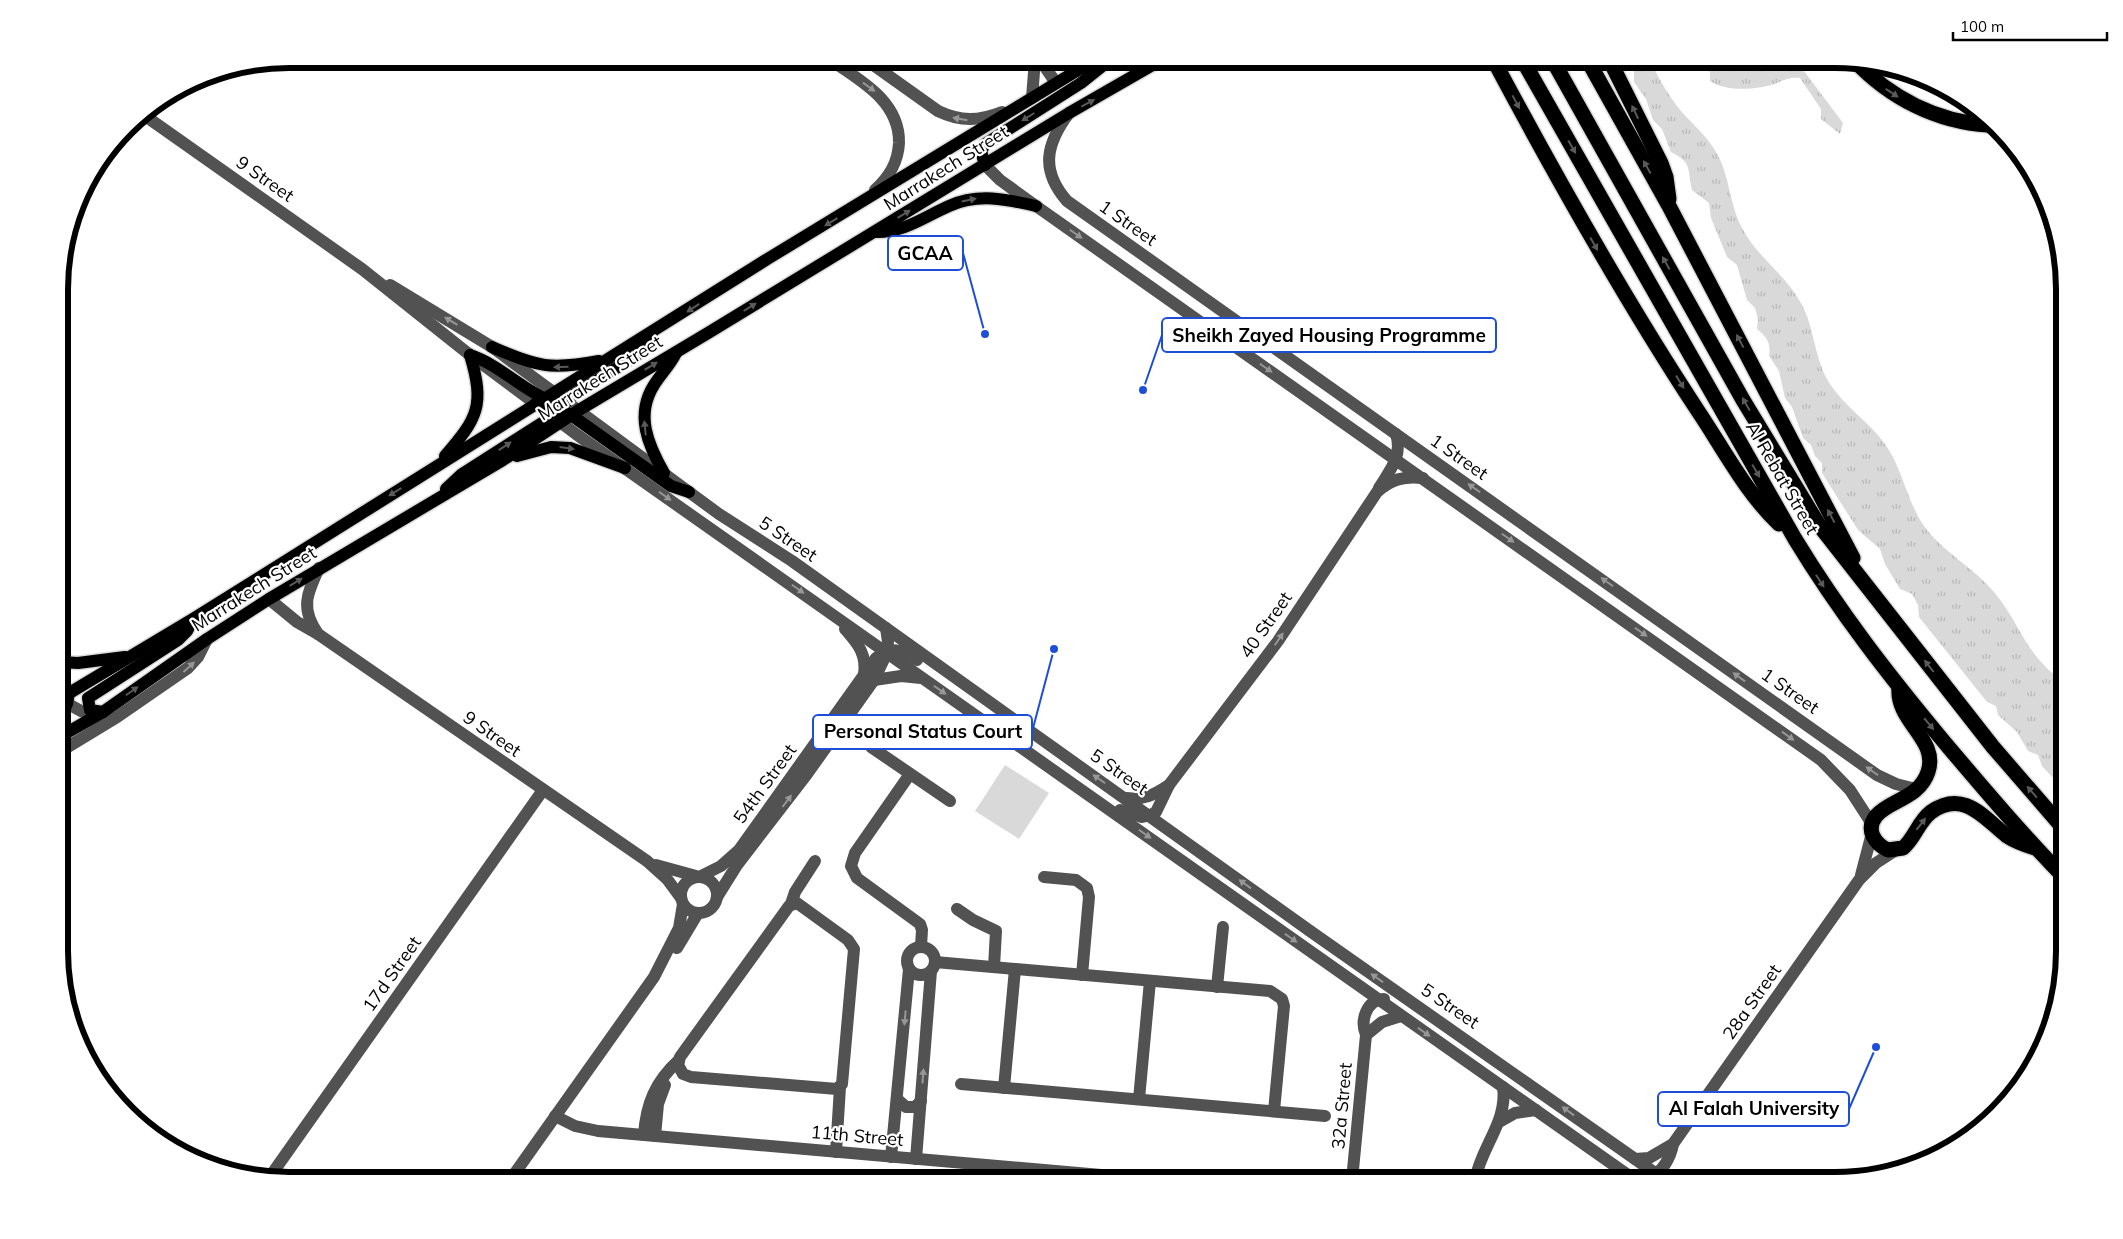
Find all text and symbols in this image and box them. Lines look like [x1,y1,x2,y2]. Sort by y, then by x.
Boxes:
scale bar [1953,10,2107,42]
text: 100 m [1960,17,2004,36]
one-way arrow [862,82,876,92]
one-way arrow [1886,88,1899,98]
one-way arrow [1511,95,1520,109]
one-way arrow [1081,98,1095,107]
one-way arrow [1630,105,1638,119]
one-way arrow [1021,112,1035,121]
one-way arrow [952,114,968,122]
street label: Marrakech Street [879,120,1012,215]
one-way arrow [1568,140,1577,153]
street label: 9 Street [232,150,299,207]
one-way arrow [1643,159,1651,174]
street label: 1 Street [1095,194,1162,251]
one-way arrow [961,196,976,204]
one-way arrow [898,210,911,219]
one-way arrow [825,217,838,226]
one-way arrow [1069,229,1083,239]
callout: GCAA [888,236,963,270]
one-way arrow [1590,237,1598,251]
text: GCAA [897,241,953,265]
one-way arrow [1662,256,1671,269]
one-way arrow [687,303,700,312]
one-way arrow [744,303,757,312]
one-way arrow [445,316,458,325]
callout: Sheikh Zayed Housing Programme [1162,318,1496,352]
text: Sheikh Zayed Housing Programme [1172,323,1486,347]
street label: Marrakech Street [533,330,666,425]
one-way arrow [1735,334,1744,348]
one-way arrow [644,362,657,371]
one-way arrow [553,363,569,371]
one-way arrow [1259,363,1273,373]
one-way arrow [1675,376,1684,389]
one-way arrow [1742,397,1750,412]
street label: Al Rebat Street [1741,417,1824,538]
one-way arrow [641,420,649,436]
street label: 1 Street [1426,428,1493,485]
one-way arrow [499,441,512,451]
one-way arrow [560,444,576,452]
one-way arrow [1752,463,1760,478]
one-way arrow [1468,483,1481,494]
one-way arrow [388,487,401,497]
one-way arrow [658,491,671,501]
one-way arrow [1827,509,1835,523]
street label: 5 Street [755,511,822,566]
one-way arrow [1501,533,1515,543]
street label: Marrakech Street [187,541,320,636]
one-way arrow [1816,574,1825,587]
one-way arrow [1600,577,1614,587]
one-way arrow [290,578,303,587]
one-way arrow [791,584,805,594]
street label: 40 Street [1234,587,1297,662]
one-way arrow [1634,627,1648,637]
one-way arrow [1274,632,1284,646]
one-way arrow [1924,660,1935,673]
one-way arrow [182,661,194,673]
street label: 1 Street [1757,662,1824,719]
one-way arrow [1733,671,1746,682]
one-way arrow [933,685,946,696]
one-way arrow [125,686,138,696]
street label: 9 Street [459,705,526,762]
callout: Personal Status Court [813,715,1032,749]
one-way arrow [1923,718,1934,730]
text: Personal Status Court [824,719,1022,743]
one-way arrow [1781,731,1795,741]
street label: 54th Street [728,739,801,828]
street label: 5 Street [1086,743,1153,800]
one-way arrow [1865,766,1879,776]
one-way arrow [1092,774,1105,784]
one-way arrow [2027,786,2038,798]
one-way arrow [782,794,792,808]
one-way arrow [1915,818,1926,831]
one-way arrow [1138,829,1151,839]
one-way arrow [1238,879,1252,889]
street label: 17d Street [357,932,426,1016]
one-way arrow [1284,933,1298,943]
street label: 28a Street [1717,960,1786,1044]
one-way arrow [1371,973,1384,983]
street label: 5 Street [1417,978,1484,1033]
one-way arrow [900,1010,908,1026]
one-way arrow [1417,1027,1431,1037]
street label: 32a Street [1326,1062,1357,1150]
one-way arrow [919,1067,927,1083]
callout: Al Falah University [1658,1092,1849,1126]
text: Al Falah University [1669,1096,1840,1120]
one-way arrow [1561,1106,1575,1116]
street label: 11th Street [810,1120,904,1151]

